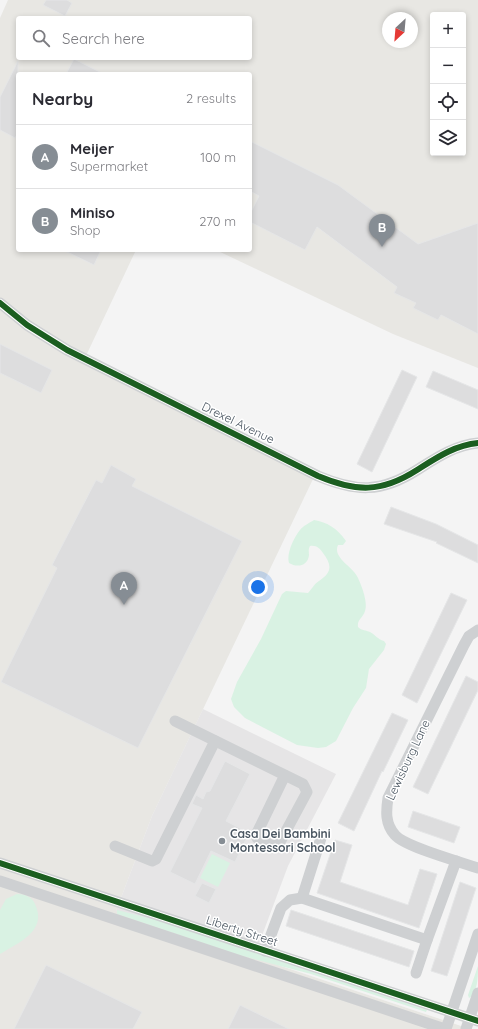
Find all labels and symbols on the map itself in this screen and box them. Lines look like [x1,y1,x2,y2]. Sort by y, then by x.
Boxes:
north arrow [382,12,418,48]
pin: B [369,214,395,247]
street label: Drexel Avenue [199,398,277,447]
pin: A [111,572,137,605]
your location [248,577,268,597]
street label: Lewisburg Lane [382,717,433,802]
place label: Casa Dei Bambini Montessori School [230,826,336,855]
marker: Casa Dei Bambini Montessori School [217,836,227,846]
street label: Liberty Street [204,912,280,949]

